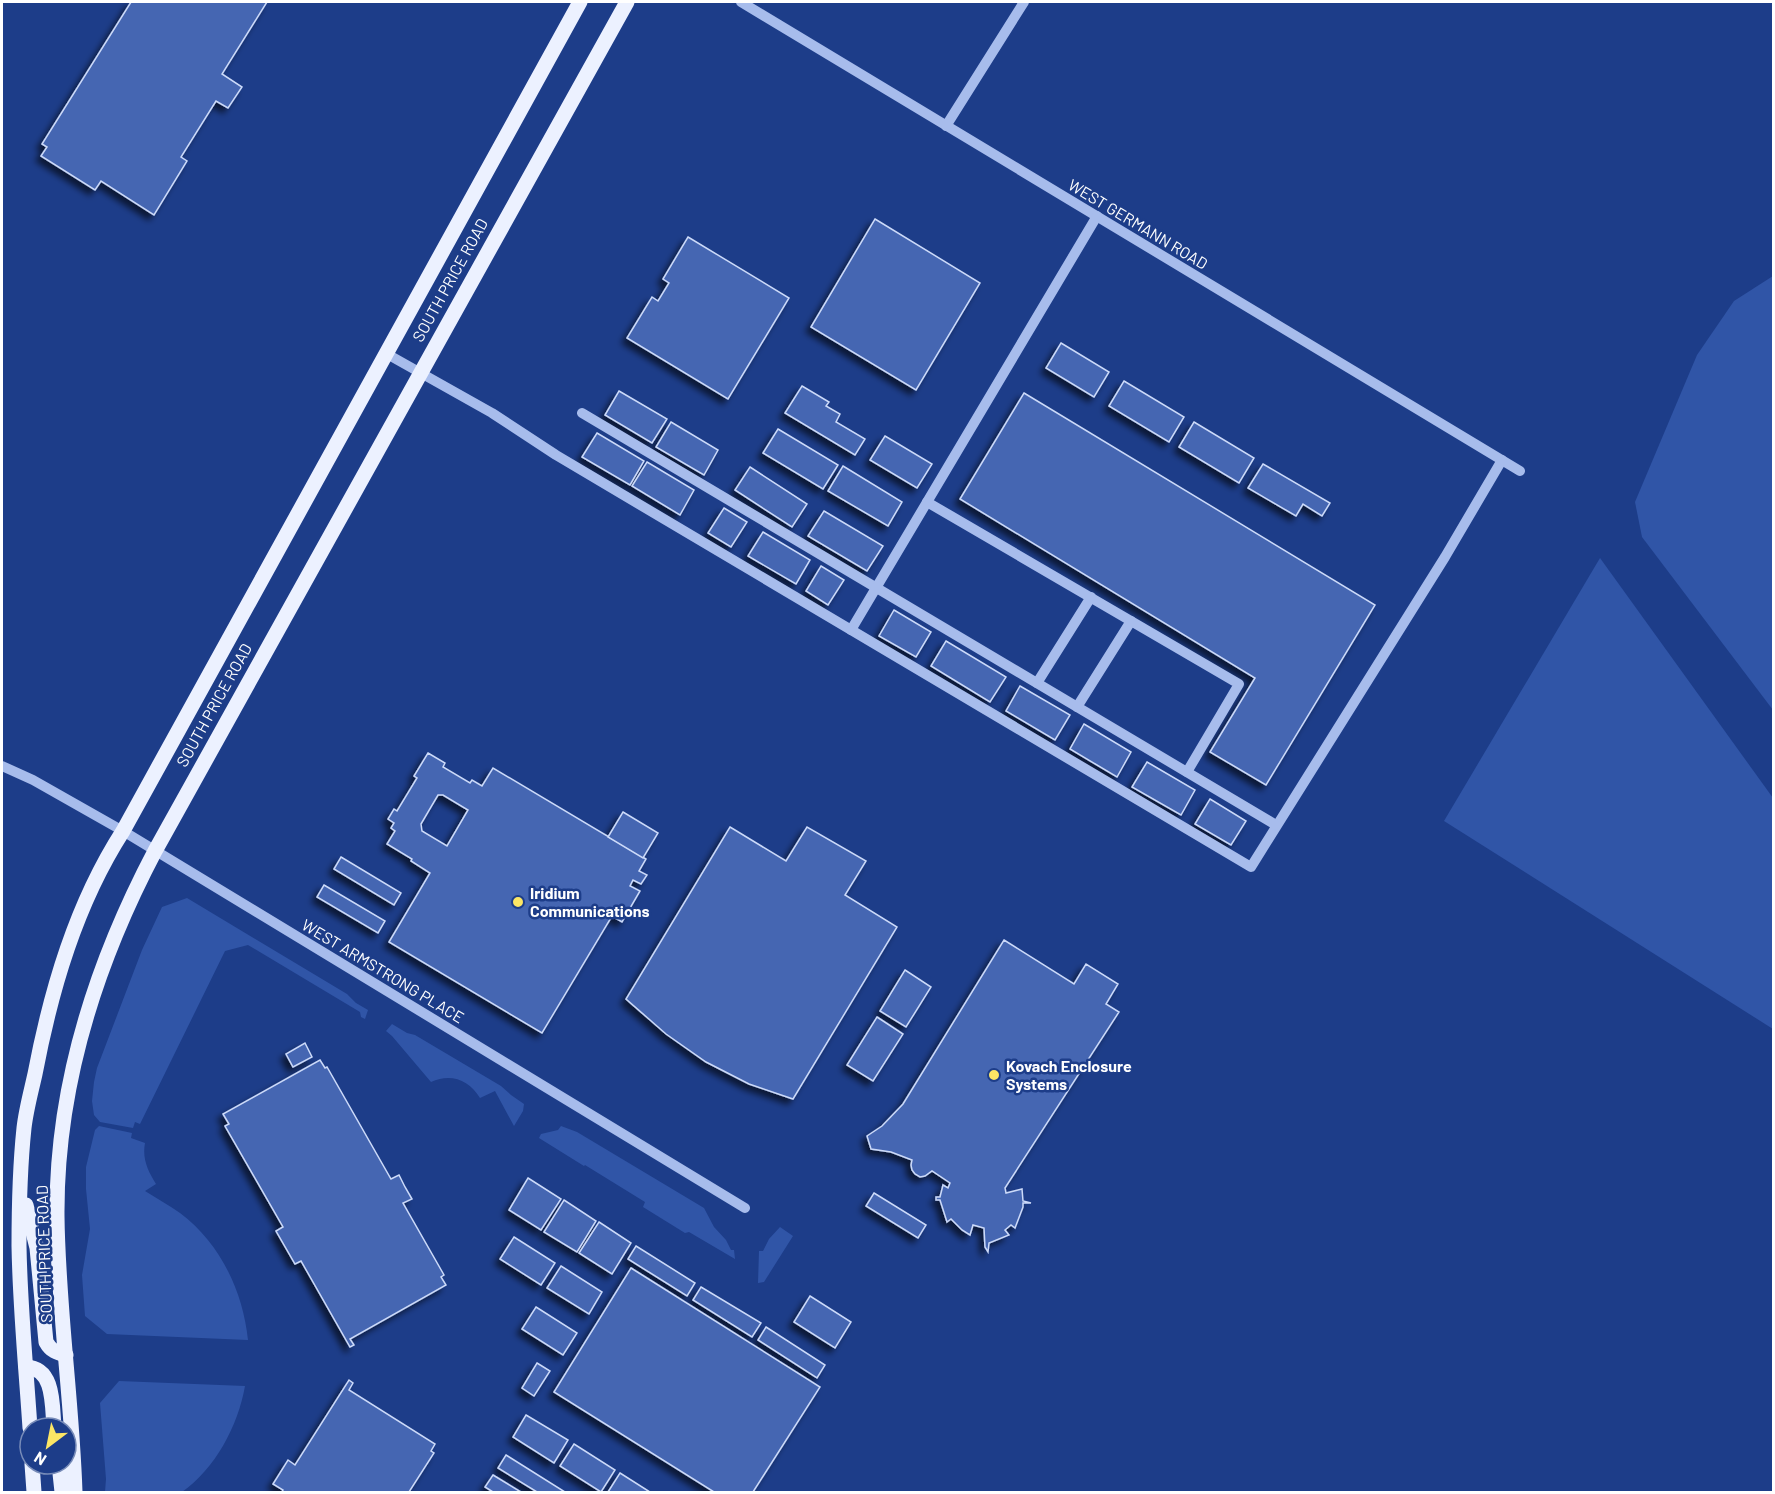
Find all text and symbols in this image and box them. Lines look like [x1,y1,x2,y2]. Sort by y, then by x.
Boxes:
street label: WEST GERMANN ROAD [1065,174,1211,273]
street label: SOUTH PRICE ROAD [408,215,491,345]
street label: SOUTH PRICE ROAD [172,640,255,770]
place label: Iridium Communications [530,883,650,920]
marker: Iridium Communications [511,895,525,909]
street label: WEST ARMSTRONG PLACE [299,915,468,1027]
place label: Kovach Enclosure Systems [1006,1056,1132,1093]
marker: Kovach Enclosure Systems [987,1068,1001,1082]
street label: SOUTH PRICE ROAD [32,1185,55,1323]
north arrow [18,1416,78,1476]
text: N [30,1448,49,1470]

